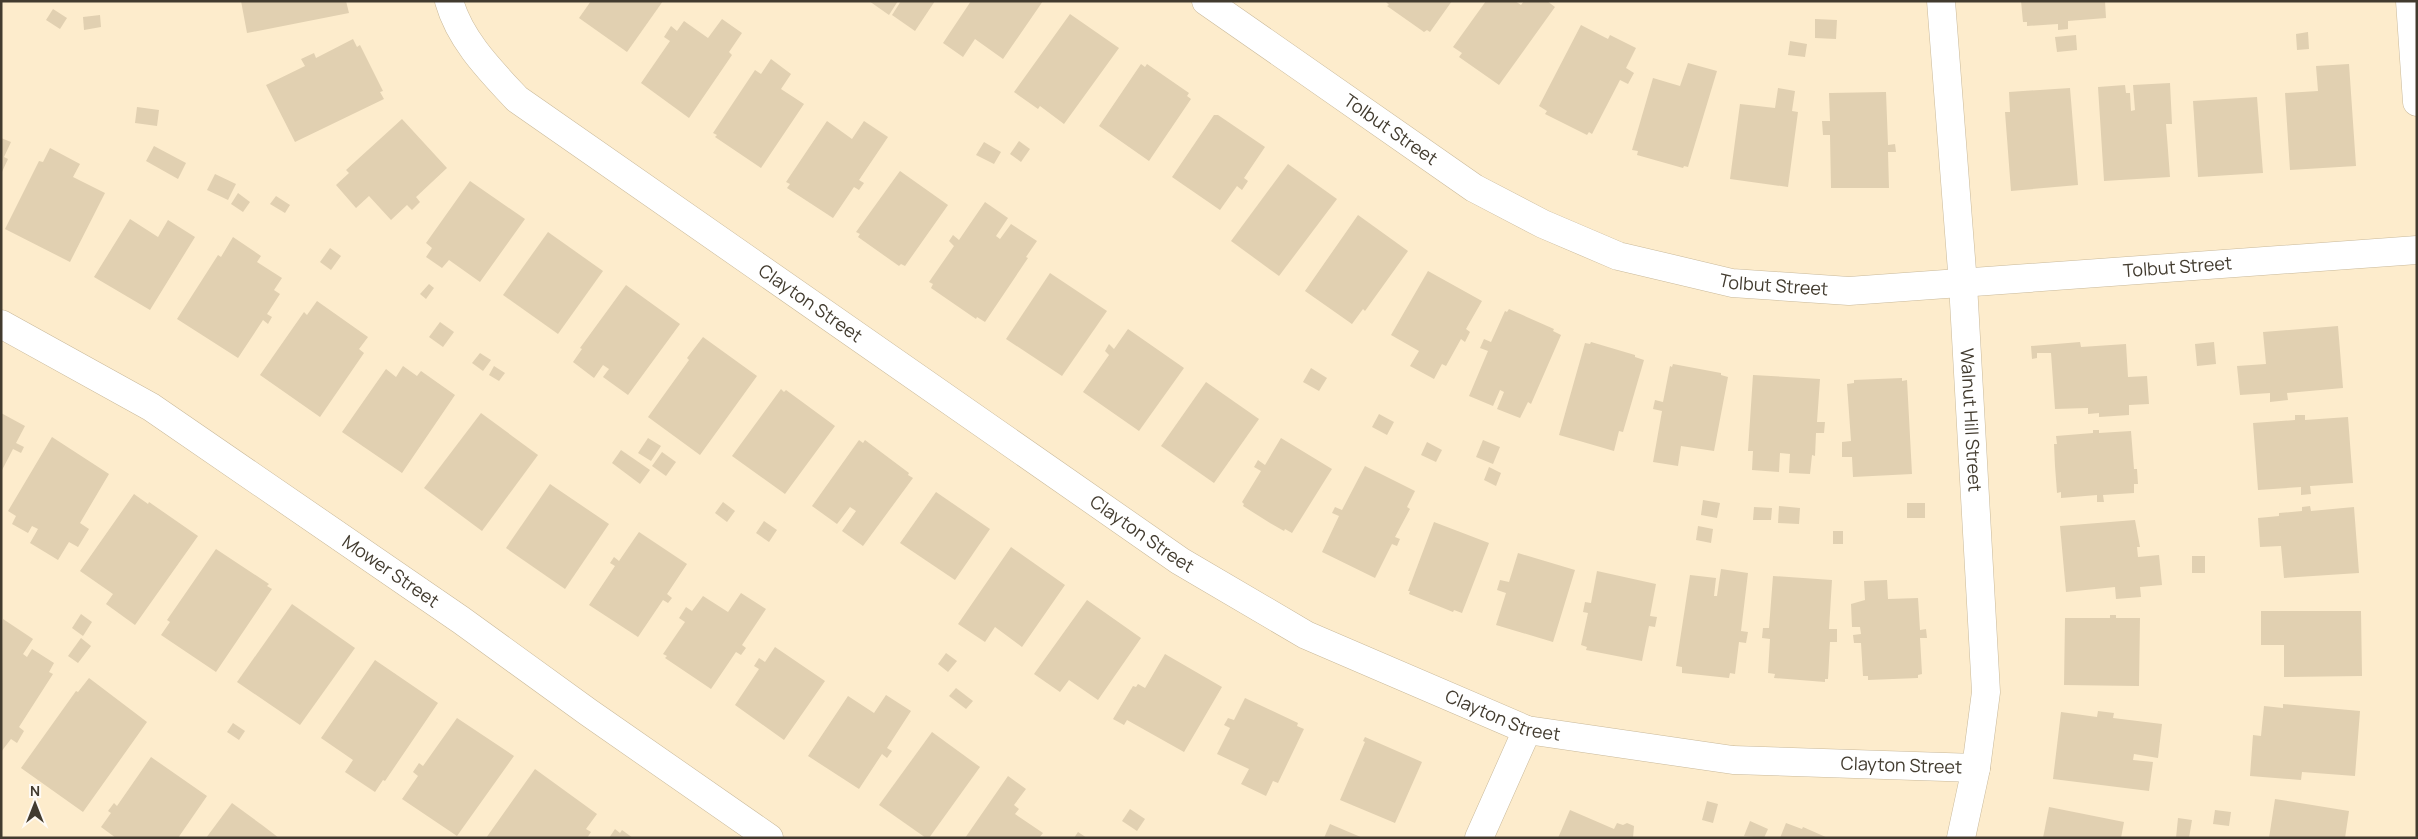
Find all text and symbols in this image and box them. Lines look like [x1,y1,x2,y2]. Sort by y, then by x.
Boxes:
street label: Tolbut Street [1339,88,1443,170]
street label: Tolbut Street [2122,250,2233,282]
street label: Clayton Street [754,258,868,347]
street label: Tolbut Street [1717,267,1829,301]
street label: Walnut Hill Street [1956,347,1988,492]
street label: Clayton Street [1086,489,1199,578]
street label: Mower Street [338,529,444,612]
street label: Clayton Street [1442,683,1562,746]
street label: Clayton Street [1840,751,1963,779]
north arrow [10,779,60,829]
text: N [30,781,40,800]

